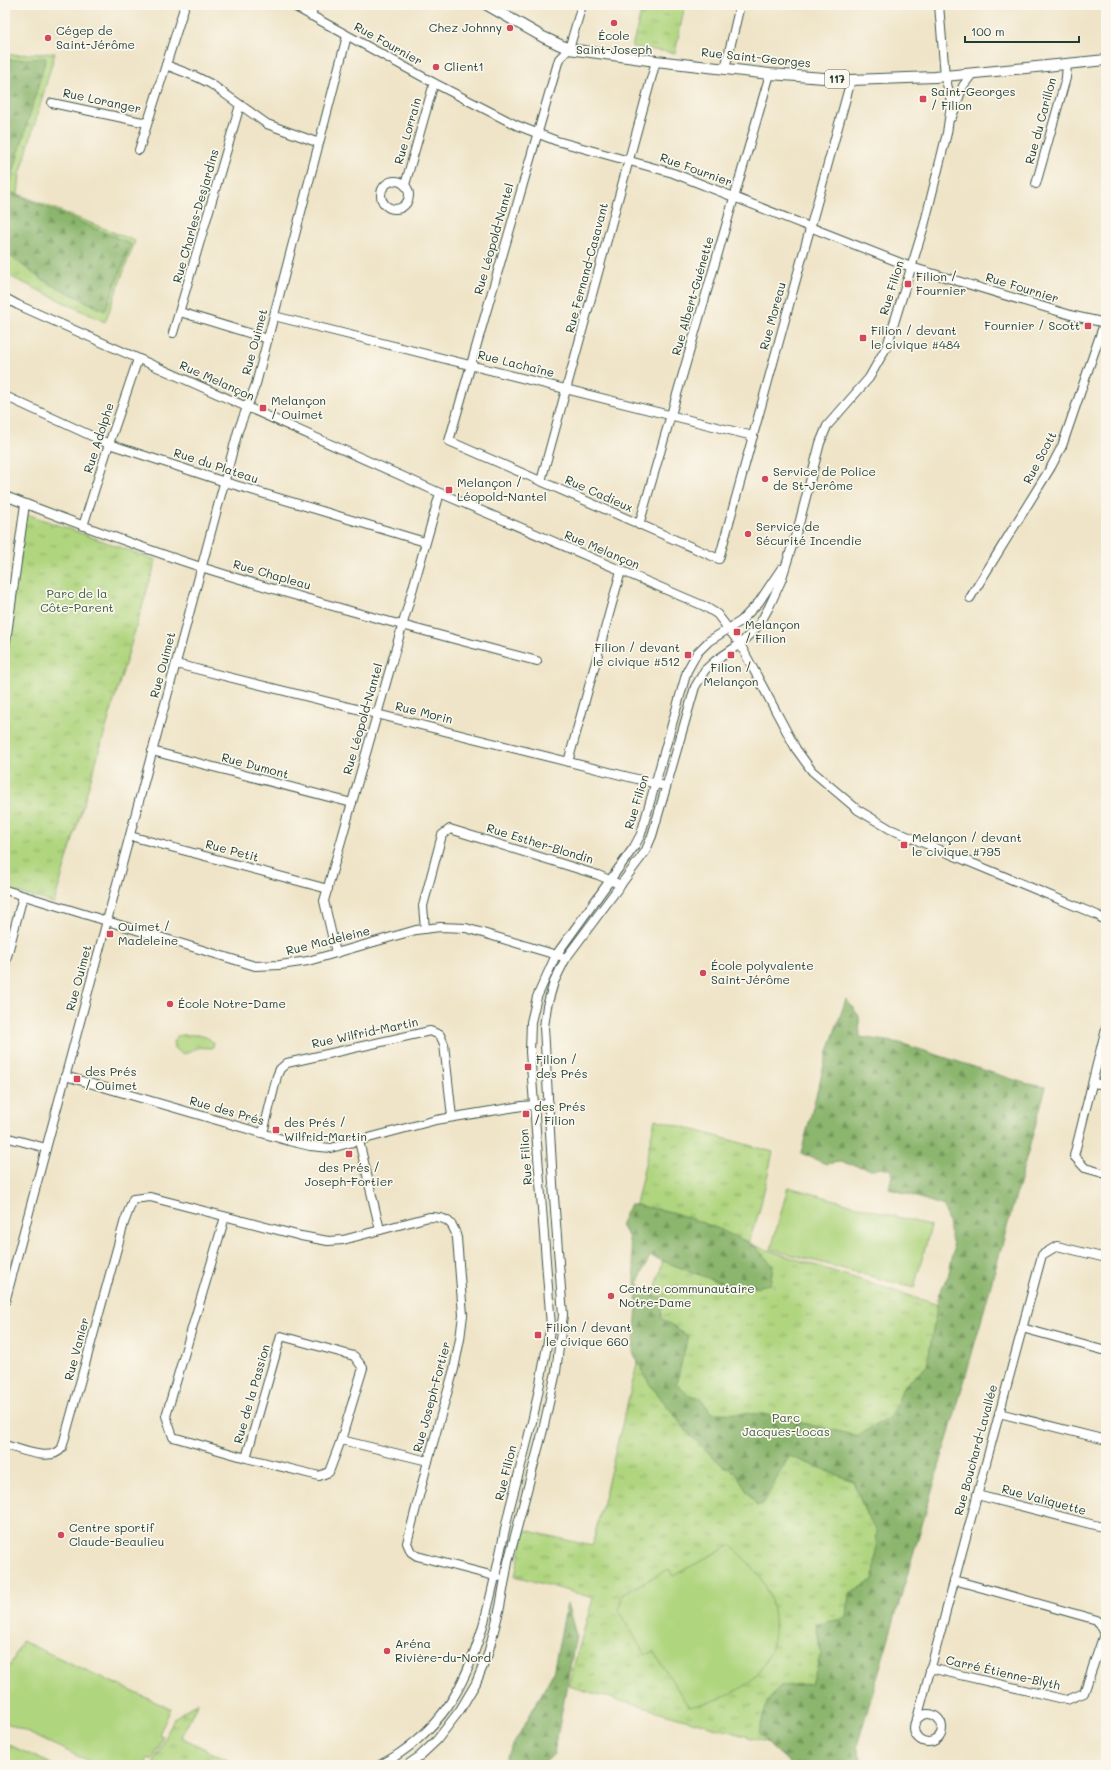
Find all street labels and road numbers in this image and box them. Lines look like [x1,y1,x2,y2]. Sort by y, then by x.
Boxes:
street label: Rue Fournier [351,18,425,68]
street label: Rue Saint-Georges [701,43,812,71]
road number: 117 [825,70,849,88]
street label: Rue du Carillon [1021,76,1059,166]
street label: Rue Loranger [62,84,143,116]
street label: Rue Lorrain [390,95,424,166]
street label: Rue Charles-Desjardins [168,147,222,284]
street label: Rue Fournier [658,149,735,190]
street label: Rue Léopold-Nantel [469,181,517,296]
street label: Rue Fernand-Casavant [561,201,611,335]
street label: Rue Albert-Guénette [667,234,717,357]
street label: Rue Filion [875,258,907,317]
street label: Rue Fournier [984,268,1061,306]
street label: Rue Moreau [755,280,789,351]
street label: Rue Ouimet [238,307,271,376]
street label: Rue Lachaîne [476,346,556,380]
street label: Rue Melançon [177,356,257,404]
street label: Rue Adolphe [79,400,117,475]
street label: Rue Scott [1019,429,1060,486]
street label: Rue du Plateau [172,444,261,486]
street label: Rue Cadieux [563,471,636,515]
street label: Rue Melançon [562,526,643,572]
street label: Rue Chapleau [232,555,313,593]
street label: Rue Ouimet [146,630,179,699]
street label: Rue Léopold-Nantel [338,661,386,776]
street label: Rue Morin [394,697,455,727]
street label: Rue Dumont [220,748,291,782]
street label: Rue Filion [620,772,652,831]
street label: Rue Esther-Blondin [485,819,596,867]
street label: Rue Petit [204,835,261,865]
street label: Rue Madeleine [284,922,371,958]
street label: Rue Ouimet [62,943,95,1012]
street label: Rue Wilfrid-Martin [310,1013,419,1051]
street label: Rue des Prés [188,1092,267,1128]
street label: Rue Filion [515,1128,535,1186]
street label: Rue Vanier [60,1316,92,1382]
street label: Rue Joseph-Fortier [409,1340,454,1454]
street label: Rue de la Passion [229,1342,273,1445]
street label: Rue Bouchard-Lavallée [950,1382,1000,1517]
street label: Rue Filion [490,1443,520,1502]
street label: Rue Valiquette [1000,1480,1088,1518]
street label: Carré Étienne-Blyth [944,1651,1062,1693]

